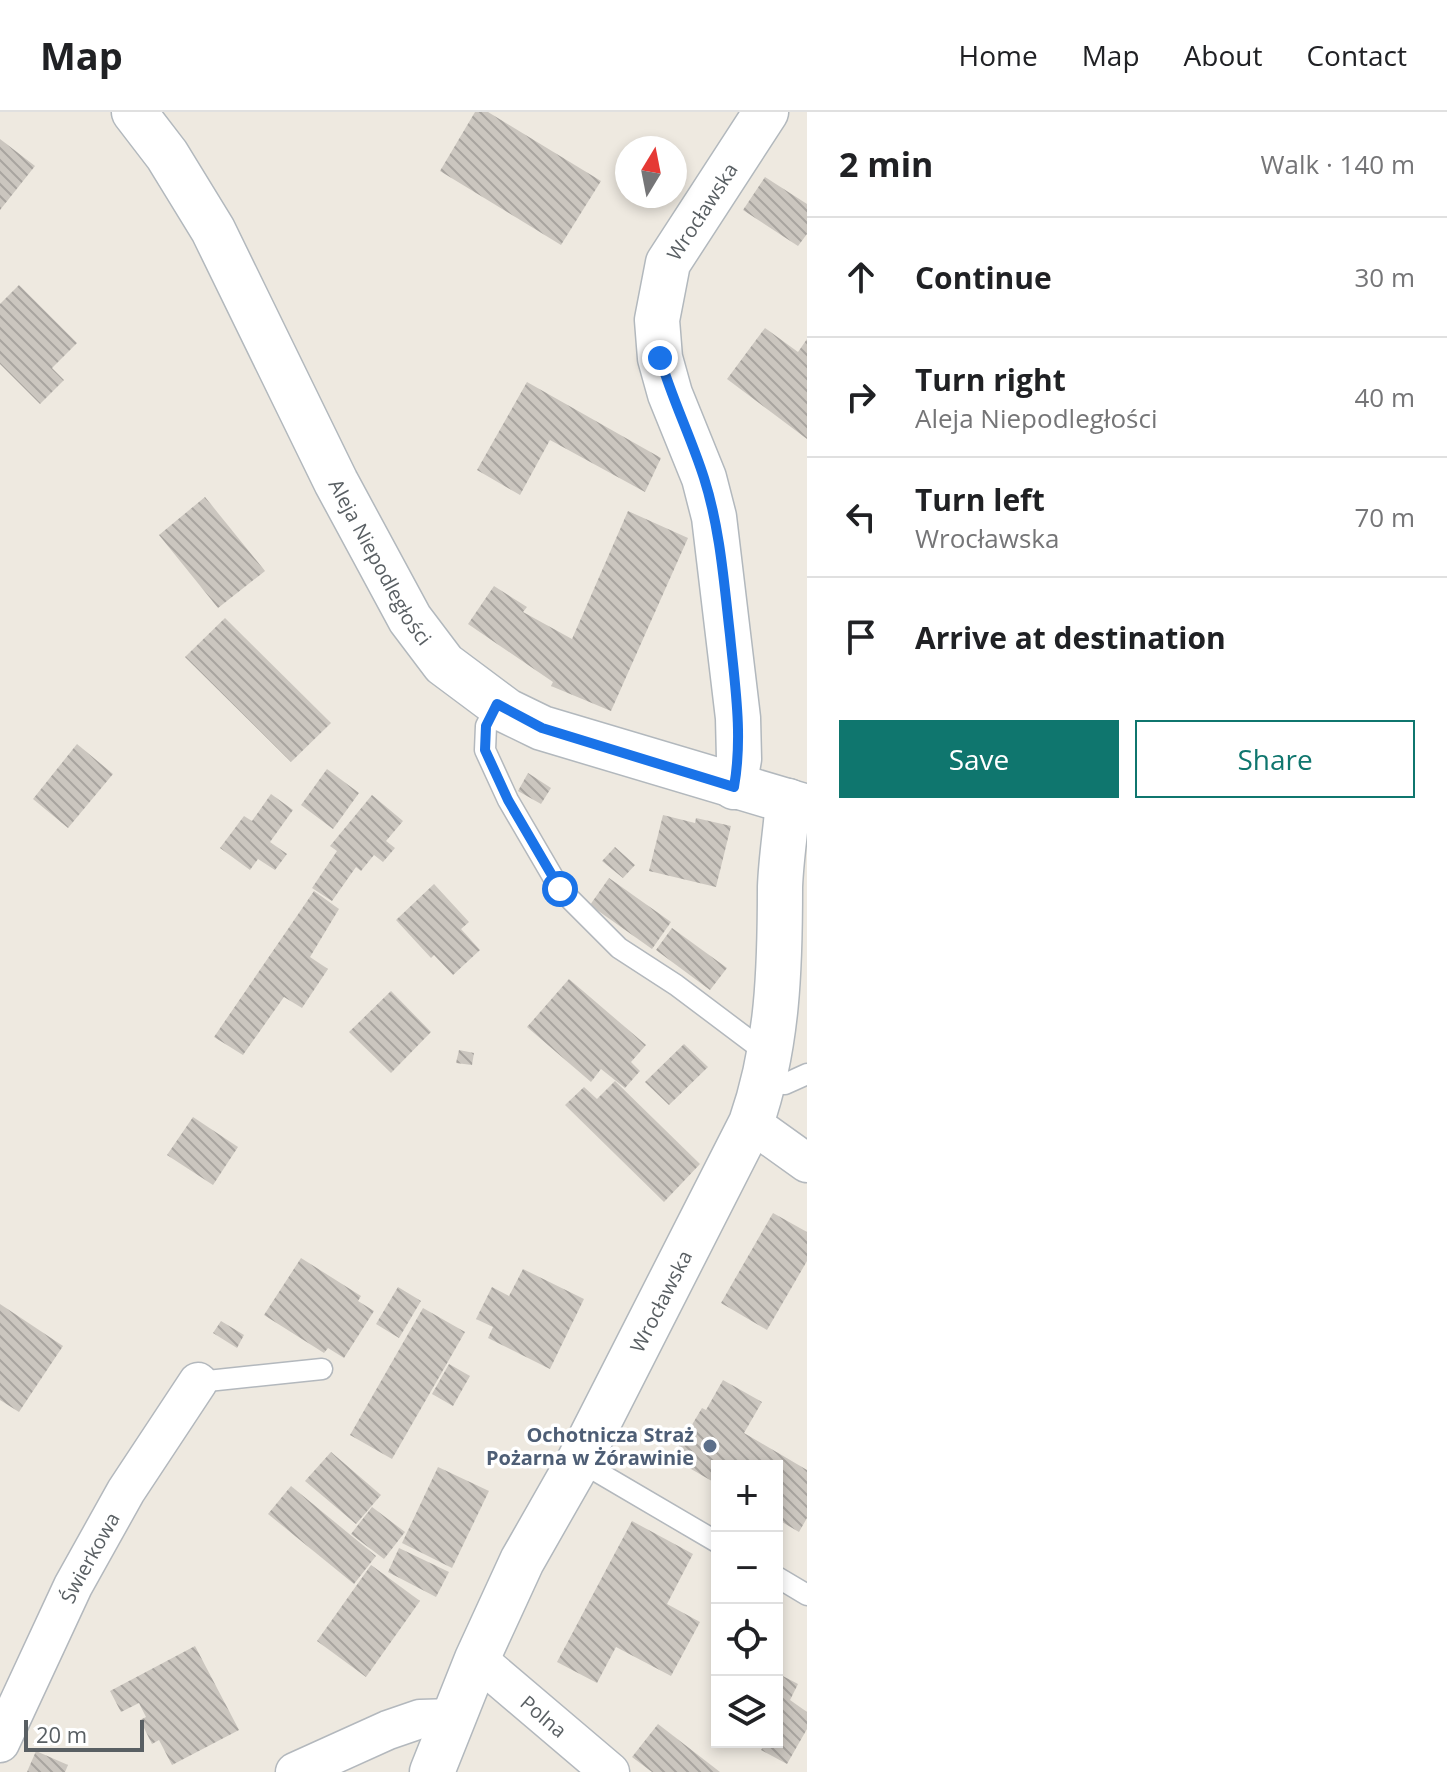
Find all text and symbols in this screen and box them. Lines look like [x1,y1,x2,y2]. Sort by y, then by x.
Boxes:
text: Map [40,29,123,81]
text: Home [959,36,1038,74]
text: Map [1082,36,1140,74]
text: About [1184,36,1262,74]
text: Contact [1306,36,1407,74]
north arrow [615,136,687,208]
text: 2 min [839,141,933,187]
text: Walk · 140 m [1261,146,1415,182]
street label: Wrocławska [660,157,743,265]
icon: ahead [839,255,883,299]
text: Continue [915,257,1052,298]
text: 30 m [1354,259,1415,295]
route end [642,340,678,376]
text: Turn right [915,359,1066,400]
icon: right [839,375,883,419]
text: 40 m [1354,379,1415,415]
text: Aleja Niepodległości [915,400,1157,436]
street label: Aleja Niepodległości [323,474,438,650]
text: Turn left [915,479,1045,520]
icon: left [839,495,883,539]
text: 70 m [1354,499,1415,535]
text: Wrocławska [915,520,1059,556]
icon: arrive [839,615,883,659]
text: Arrive at destination [915,617,1226,658]
button: Save [839,720,1119,798]
button: Share [1135,720,1415,798]
route start [542,871,578,907]
street label: Wrocławska [623,1245,698,1357]
place label: Ochotnicza Straż Pożarna w Żórawinie [486,1421,694,1471]
marker: Ochotnicza Straż Pożarna w Żórawinie [701,1437,719,1455]
map controls [711,1460,783,1748]
button: + [711,1460,783,1532]
street label: Świerkowa [54,1507,125,1607]
button: − [711,1532,783,1604]
button: locate [711,1604,783,1676]
button: layers [711,1676,783,1748]
street label: Polna [515,1689,573,1743]
scale bar [24,1716,144,1752]
text: 20 m [36,1719,87,1749]

